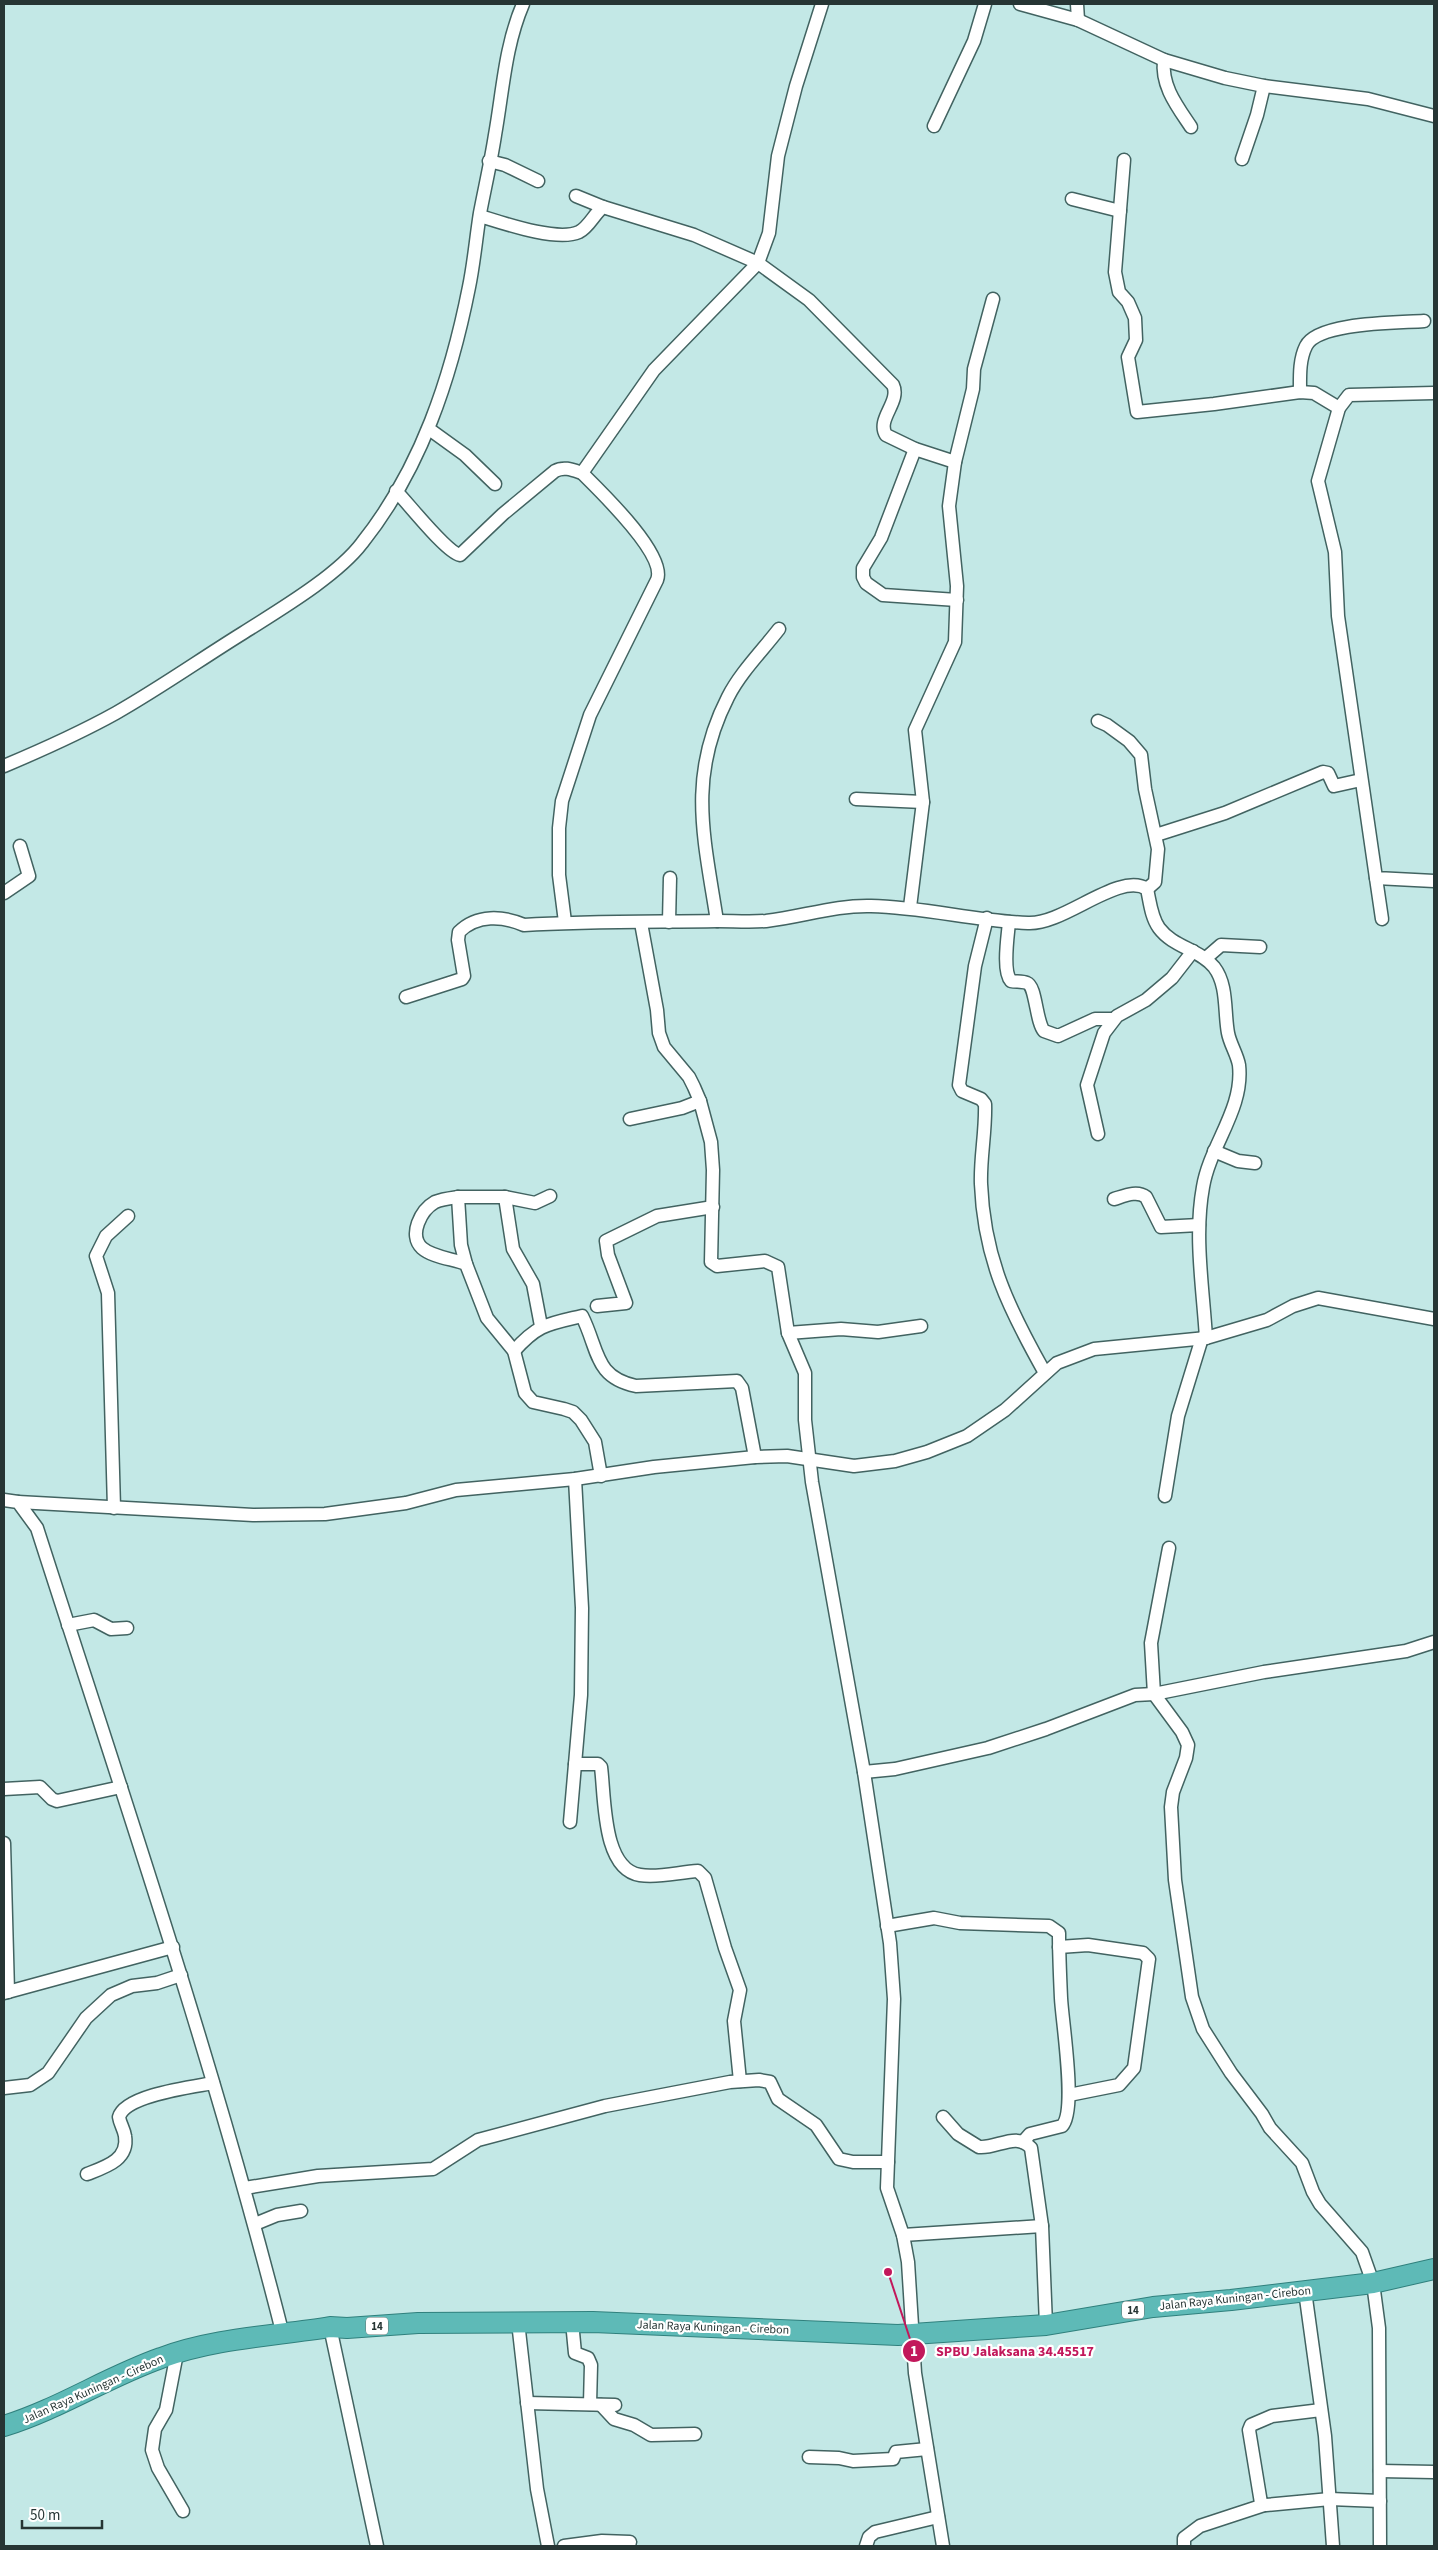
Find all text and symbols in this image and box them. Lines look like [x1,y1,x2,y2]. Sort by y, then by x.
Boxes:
street label: Jalan Raya Kuningan - Cirebon [1158,2282,1312,2315]
road number: 14 [1122,2302,1144,2318]
street label: Jalan Raya Kuningan - Cirebon [637,2316,789,2339]
road number: 14 [366,2318,388,2334]
callout: SPBU Jalaksana 34.45517 [901,2337,1104,2366]
text: 1 [910,2341,918,2362]
text: SPBU Jalaksana 34.45517 [936,2342,1094,2362]
street label: Jalan Raya Kuningan - Cirebon [20,2351,166,2428]
scale bar [22,2498,102,2530]
text: 50 m [30,2505,60,2526]

